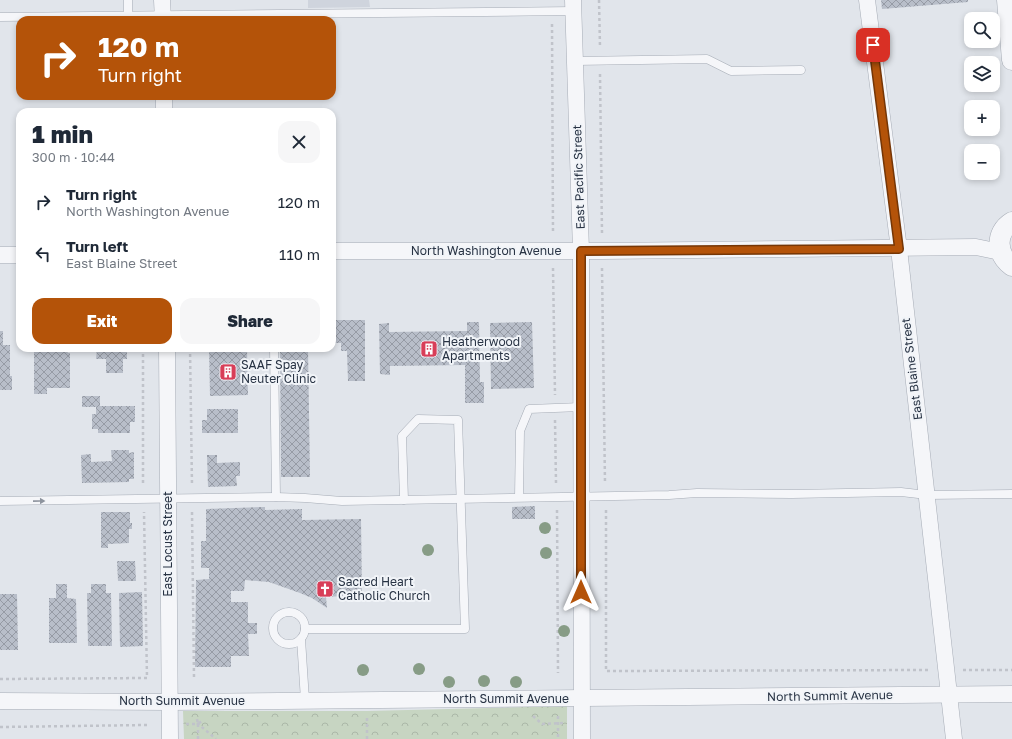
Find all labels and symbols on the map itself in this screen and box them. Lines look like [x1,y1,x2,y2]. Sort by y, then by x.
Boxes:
pin [856,28,890,62]
street label: East Pacific Street [569,124,588,230]
street label: North Washington Avenue [411,243,561,258]
street label: East Blaine Street [898,317,925,421]
place label: Heatherwood Apartments [442,334,520,363]
building icon: Heatherwood Apartments [419,339,439,359]
place label: SAAF Spay Neuter Clinic [241,357,317,386]
building icon: SAAF Spay Neuter Clinic [218,362,238,382]
street label: East Locust Street [160,491,175,597]
one-way arrow [33,497,45,504]
position arrow [560,571,602,613]
place label: Sacred Heart Catholic Church [338,574,430,603]
church icon: Sacred Heart Catholic Church [315,579,335,599]
street label: North Summit Avenue [767,687,893,704]
street label: North Summit Avenue [443,691,569,706]
street label: North Summit Avenue [119,693,245,708]

